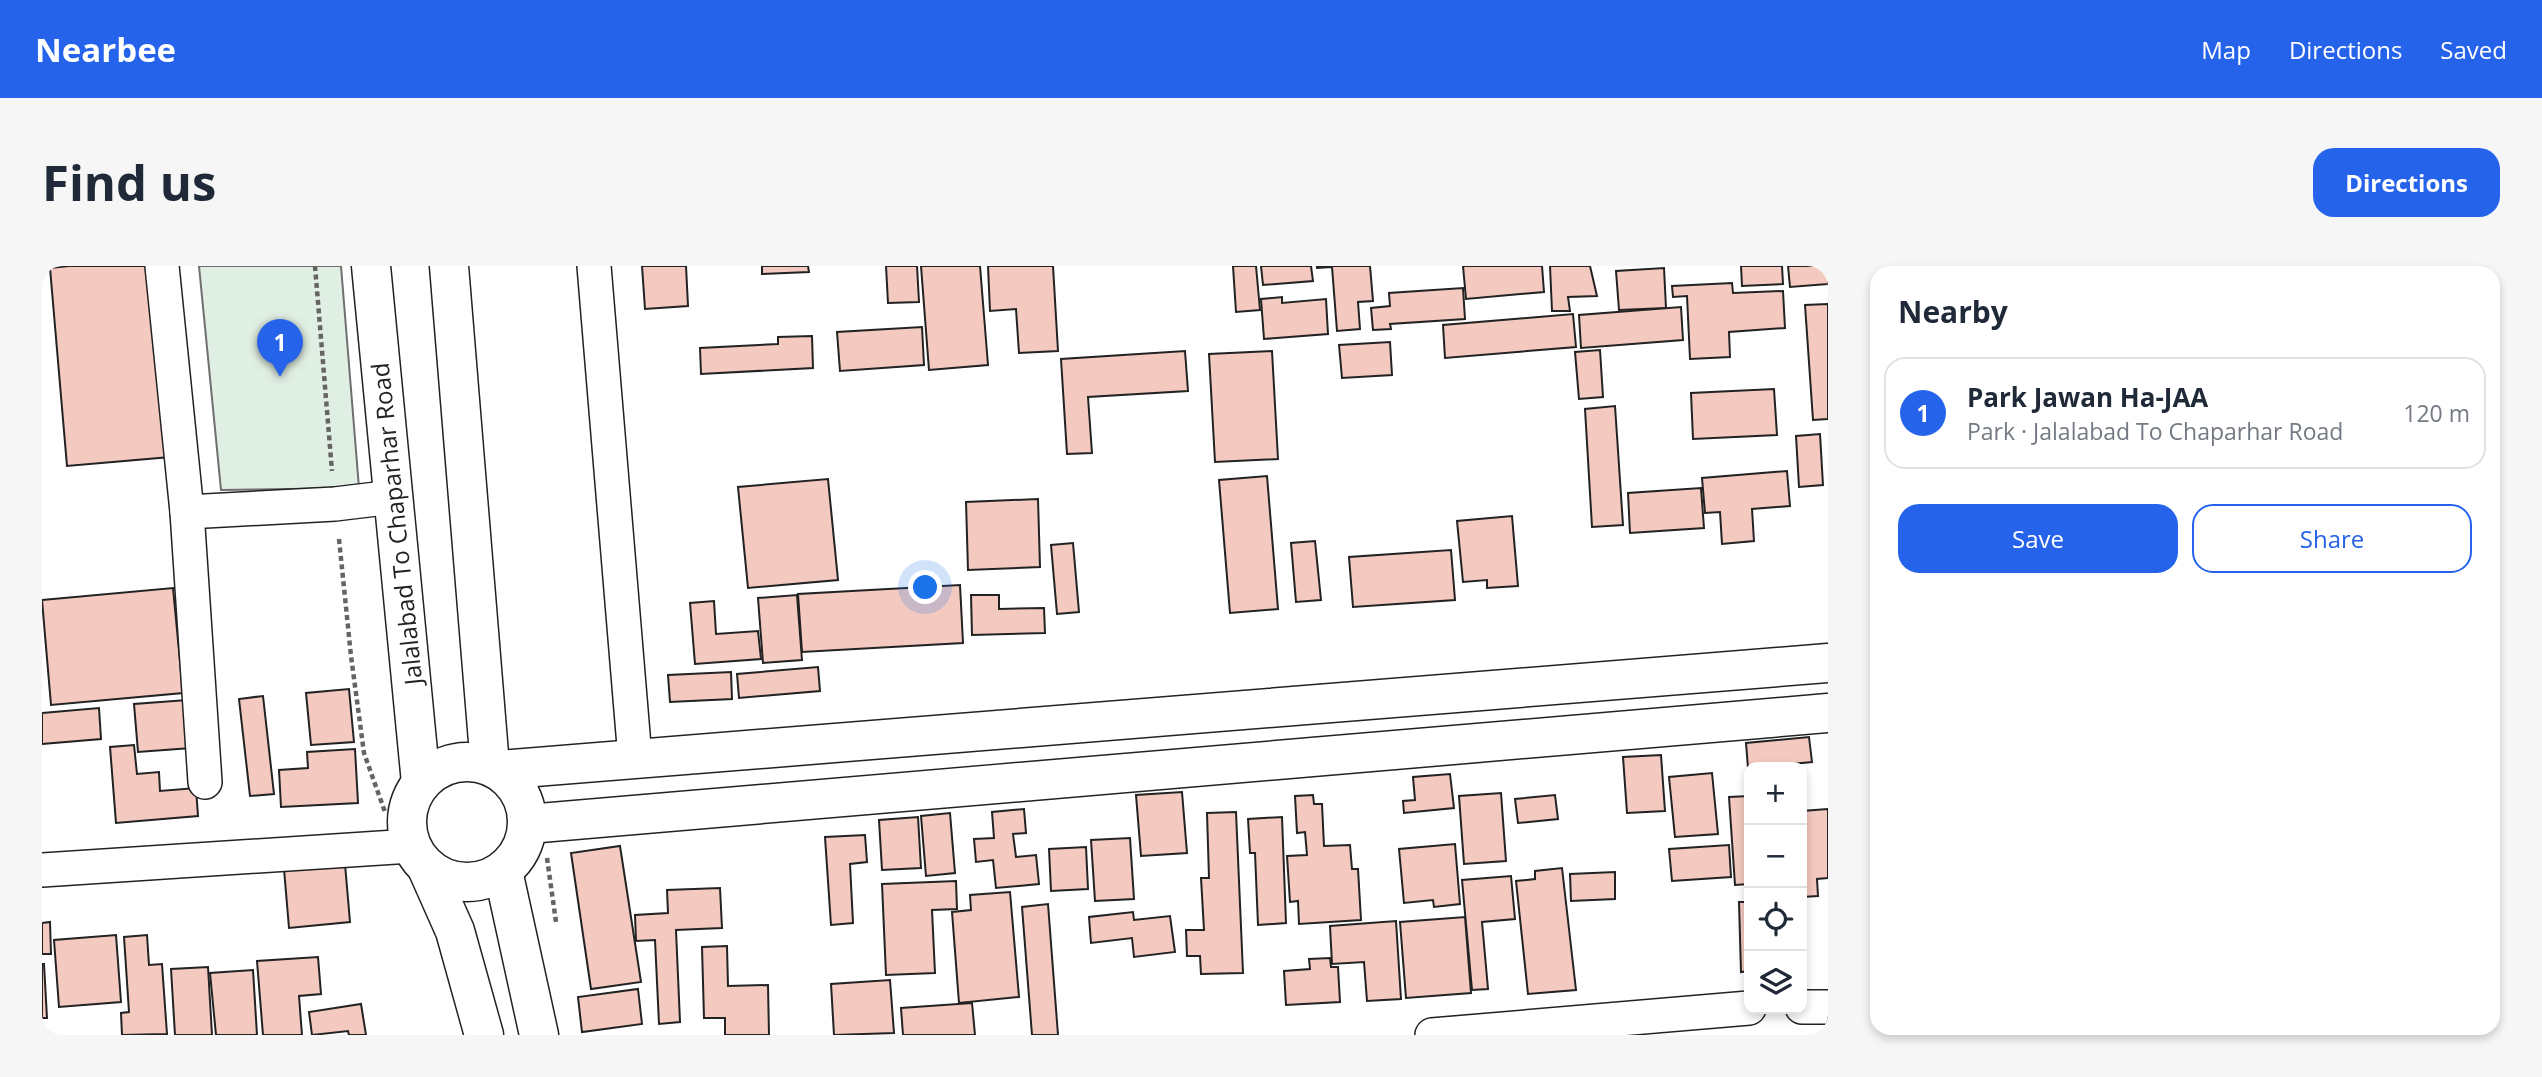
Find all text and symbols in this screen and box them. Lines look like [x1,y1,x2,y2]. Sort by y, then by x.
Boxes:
text: Nearbee [35,27,176,72]
text: Map [2201,33,2251,66]
text: Directions [2289,33,2402,66]
text: Saved [2440,33,2507,66]
button: Directions [2313,148,2500,217]
text: Find us [42,149,216,215]
text: Nearby [1898,291,2008,332]
pin: 1 [257,319,303,377]
street label: Jalalabad To Chaparhar Road [363,361,430,689]
text: Park Jawan Ha-JAA [1967,379,2208,415]
text: 1 [1916,397,1930,429]
text: 120 m [2403,397,2470,429]
text: Park · Jalalabad To Chaparhar Road [1967,415,2343,447]
button: Save [1898,504,2178,573]
button: Share [2192,504,2472,573]
your location [908,570,942,604]
map controls [1744,762,1807,1014]
button: + [1744,762,1807,825]
button: − [1744,825,1807,888]
button: locate [1744,888,1807,951]
button: layers [1744,951,1807,1014]

